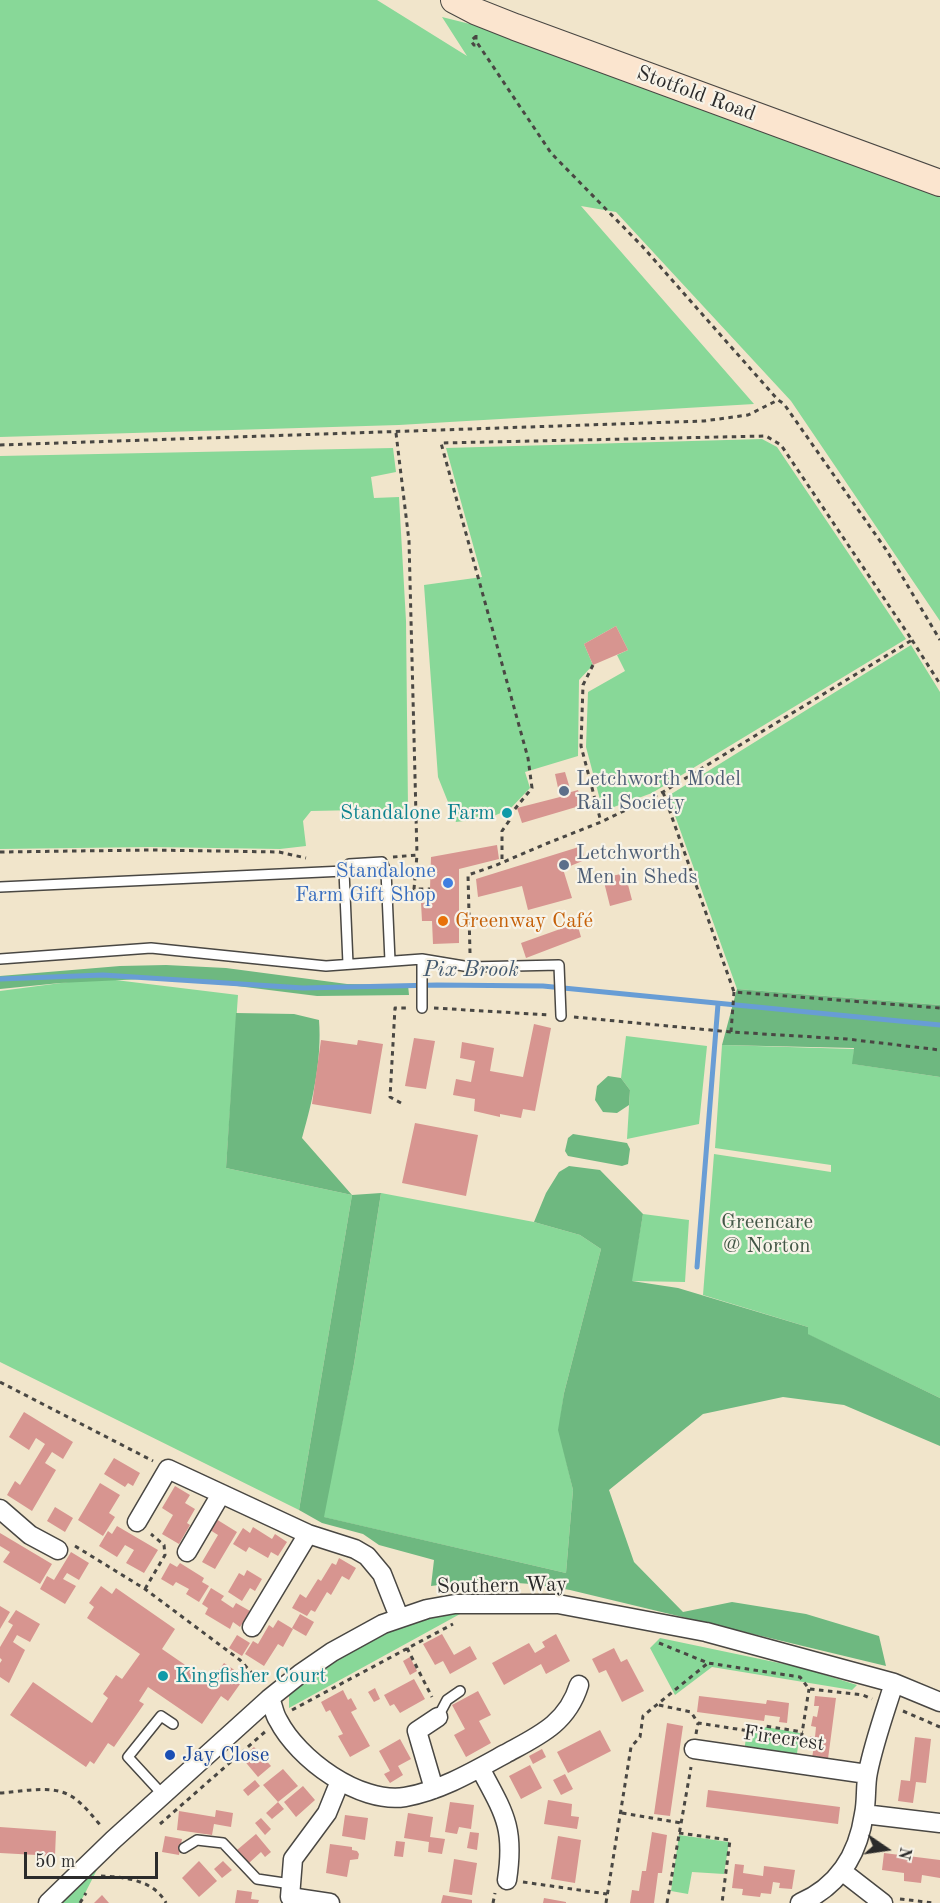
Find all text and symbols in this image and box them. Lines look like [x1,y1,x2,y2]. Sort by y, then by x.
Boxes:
street label: Stotfold Road [633,61,759,127]
place label: Letchworth Model Rail Society [576,766,741,816]
marker: Letchworth Model Rail Society [557,784,571,798]
place label: Standalone Farm [340,800,495,826]
marker: Standalone Farm [500,806,514,820]
place label: Letchworth Men in Sheds [576,840,698,890]
place label: Standalone Farm Gift Shop [295,858,436,908]
marker: Letchworth Men in Sheds [557,858,571,872]
marker: Standalone Farm Gift Shop [441,876,455,890]
place label: Greenway Café [455,908,593,934]
marker: Greenway Café [436,914,450,928]
water label: Pix Brook [423,957,519,983]
park label: Greencare @ Norton [721,1209,813,1259]
street label: Southern Way [436,1572,568,1600]
place label: Kingfisher Court [175,1663,327,1689]
marker: Kingfisher Court [156,1669,170,1683]
street label: Firecrest [742,1721,826,1757]
place label: Jay Close [182,1742,269,1768]
marker: Jay Close [163,1748,177,1762]
north arrow [856,1819,916,1879]
scale bar [27,1840,160,1878]
text: N [894,1845,913,1861]
text: 50 m [35,1853,75,1871]

